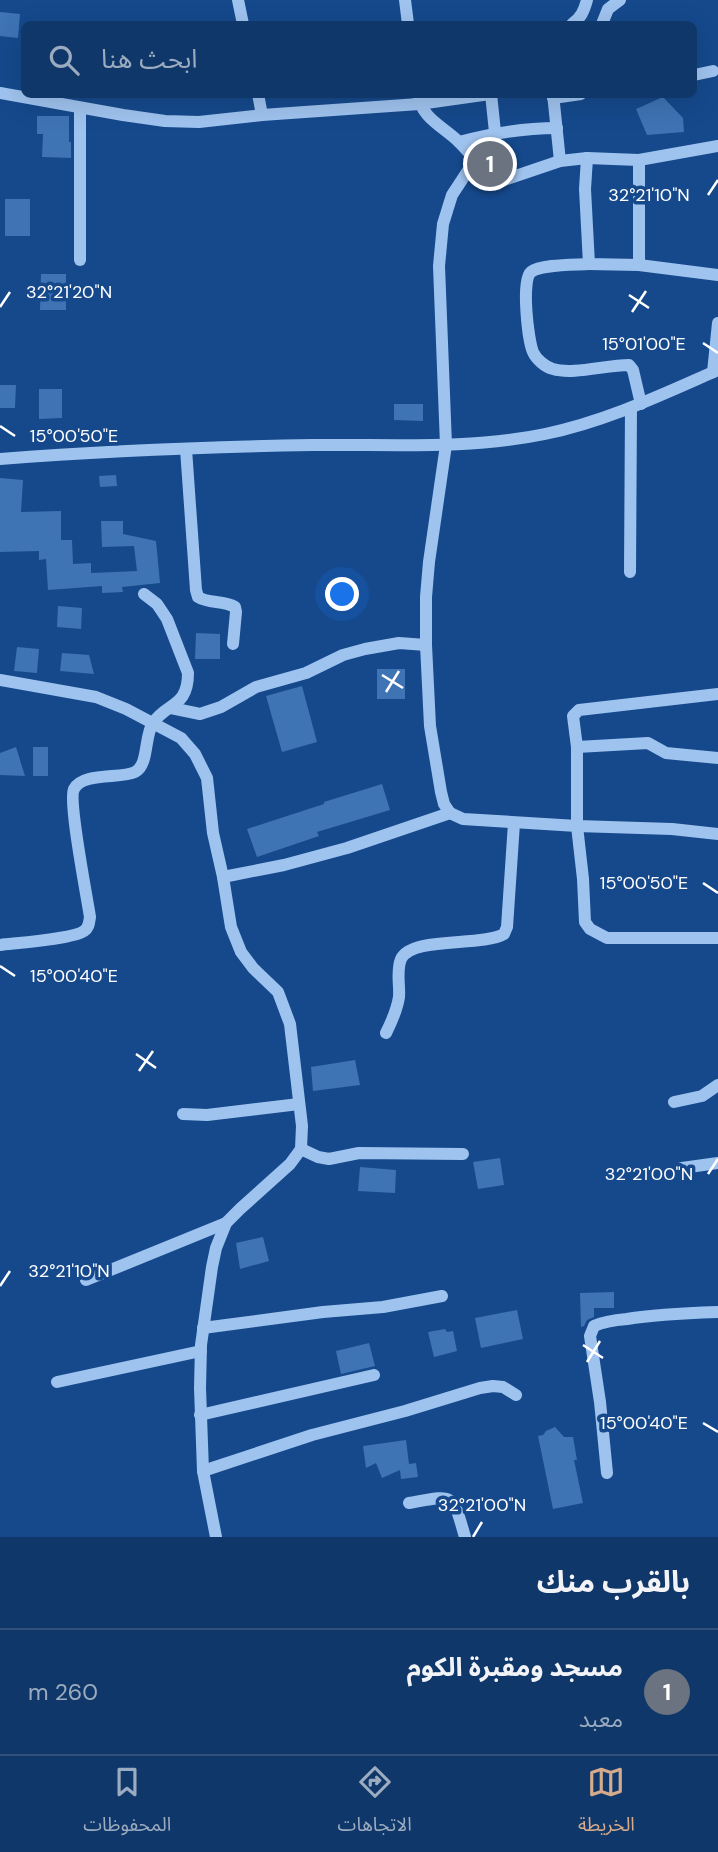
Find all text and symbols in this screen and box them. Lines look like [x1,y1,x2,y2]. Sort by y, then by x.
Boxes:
search box [21,21,697,98]
icon: search [45,41,83,79]
text: ابحث هنا [101,42,198,76]
pin: 1 [467,138,513,190]
text: 32°21'10"N [608,183,690,207]
text: 32°21'20"N [26,280,112,304]
text: 15°01'00"E [602,332,686,356]
text: 15°00'50"E [30,424,118,448]
your location [325,577,359,611]
text: 15°00'50"E [600,871,688,895]
text: 15°00'40"E [30,964,118,988]
text: 32°21'00"N [605,1162,693,1186]
text: 32°21'10"N [28,1259,110,1283]
text: 15°00'40"E [600,1411,688,1435]
text: 32°21'00"N [438,1493,526,1517]
text: بالقرب منك [537,1562,690,1601]
text: مسجد ومقبرة الكوم [407,1650,623,1684]
text: 260 m [28,1677,98,1707]
text: 1 [663,1677,671,1707]
text: معبد [579,1704,623,1734]
tab: المحفوظات [83,1763,171,1845]
tab: الاتجاهات [338,1763,412,1845]
tab: الخريطة [578,1763,635,1845]

